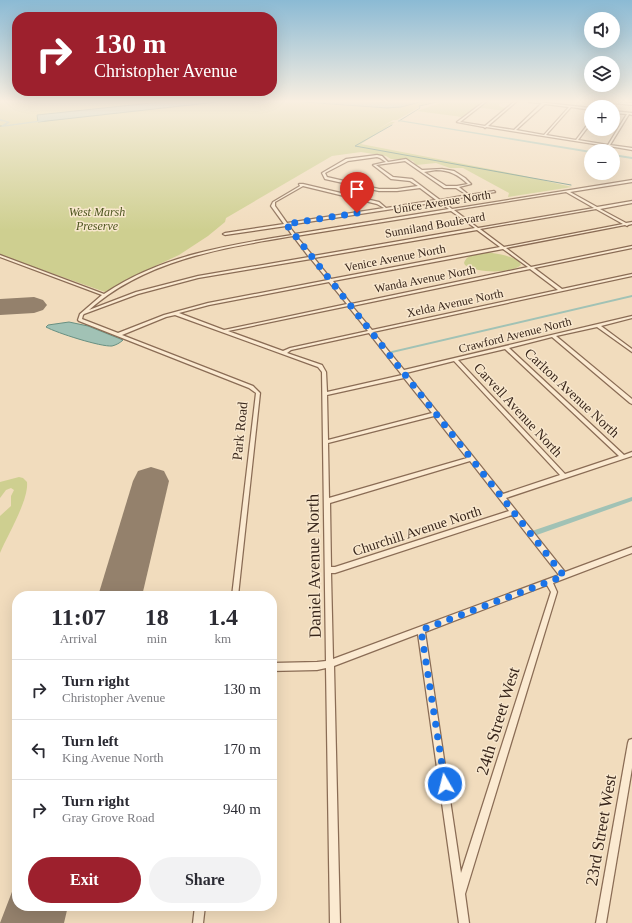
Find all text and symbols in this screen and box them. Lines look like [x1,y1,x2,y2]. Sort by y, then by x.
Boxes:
map controls [584,12,620,180]
button: sound [584,12,620,48]
icon: right [28,28,80,80]
text: 130 m [94,28,166,59]
button: layers [584,56,620,92]
text: Christopher Avenue [94,61,237,81]
button: + [584,100,620,136]
button: − [584,144,620,180]
pin [340,172,374,213]
icon: arrive [346,178,368,200]
street label: Unice Avenue North [392,187,492,217]
park label: West Marsh Preserve [69,205,125,233]
street label: Sunniland Boulevard [384,209,486,241]
street label: Venice Avenue North [343,241,447,275]
street label: Wanda Avenue North [373,262,477,296]
street label: Xelda Avenue North [405,286,505,320]
street label: Crawford Avenue North [457,314,573,356]
street label: Carlton Avenue North [522,345,622,441]
street label: Carvell Avenue North [471,360,565,460]
street label: Park Road [229,401,251,461]
street label: Daniel Avenue North [303,493,325,638]
street label: Churchill Avenue North [351,503,483,559]
text: 11:07 [51,604,106,630]
text: 18 [145,604,169,630]
text: 1.4 [208,604,238,630]
text: Arrival [60,631,97,646]
text: min [147,631,167,646]
text: km [215,631,231,646]
street label: 24th Street West [473,665,523,777]
text: Turn right [62,673,129,689]
icon: right [28,679,50,701]
text: 130 m [223,681,261,697]
text: Christopher Avenue [62,690,165,705]
text: Turn left [62,733,119,749]
icon: left [28,739,50,761]
text: 170 m [223,741,261,757]
text: King Avenue North [62,750,164,765]
position arrow [424,763,466,805]
street label: 23rd Street West [582,773,620,887]
text: Turn right [62,793,129,809]
icon: right [28,799,50,821]
text: 940 m [223,801,261,817]
text: Gray Grove Road [62,810,154,825]
button: Exit [28,857,141,903]
button: Share [149,857,261,903]

